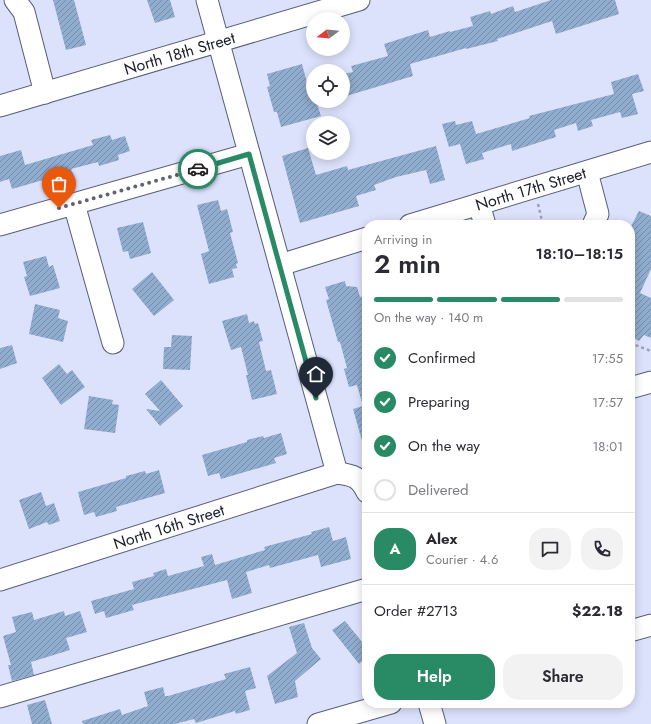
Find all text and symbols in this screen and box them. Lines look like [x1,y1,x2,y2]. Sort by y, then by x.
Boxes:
north arrow [306,12,350,56]
map controls [306,12,350,160]
street label: North 18th Street [121,26,238,81]
button: locate [306,64,350,108]
button: layers [306,116,350,160]
courier [178,149,218,189]
icon: car [187,158,209,180]
street label: North 17th Street [473,161,589,217]
pin [42,167,76,208]
icon: bag [48,173,70,195]
text: Arriving in [374,230,432,249]
text: 18:10–18:15 [536,243,623,265]
text: 2 min [374,245,441,283]
text: On the way · 140 m [374,308,483,327]
icon: check [374,347,396,369]
text: Confirmed [408,347,476,369]
text: 17:55 [592,349,623,368]
pin [299,357,333,398]
icon: home [305,363,327,385]
icon: check [374,391,396,413]
text: Preparing [408,391,470,413]
text: 17:57 [592,393,623,412]
icon: check [374,435,396,457]
text: On the way [408,435,480,457]
text: 18:01 [593,437,623,456]
text: Delivered [408,479,469,501]
street label: North 16th Street [110,498,227,555]
text: Alex [426,528,457,550]
button: chat [529,528,571,570]
button: phone [581,528,623,570]
text: A [389,538,401,560]
text: Courier · 4.6 [426,550,499,569]
text: Order #2713 [374,600,457,622]
text: $22.18 [572,600,623,622]
button: Help [374,654,495,700]
button: Share [503,654,623,700]

